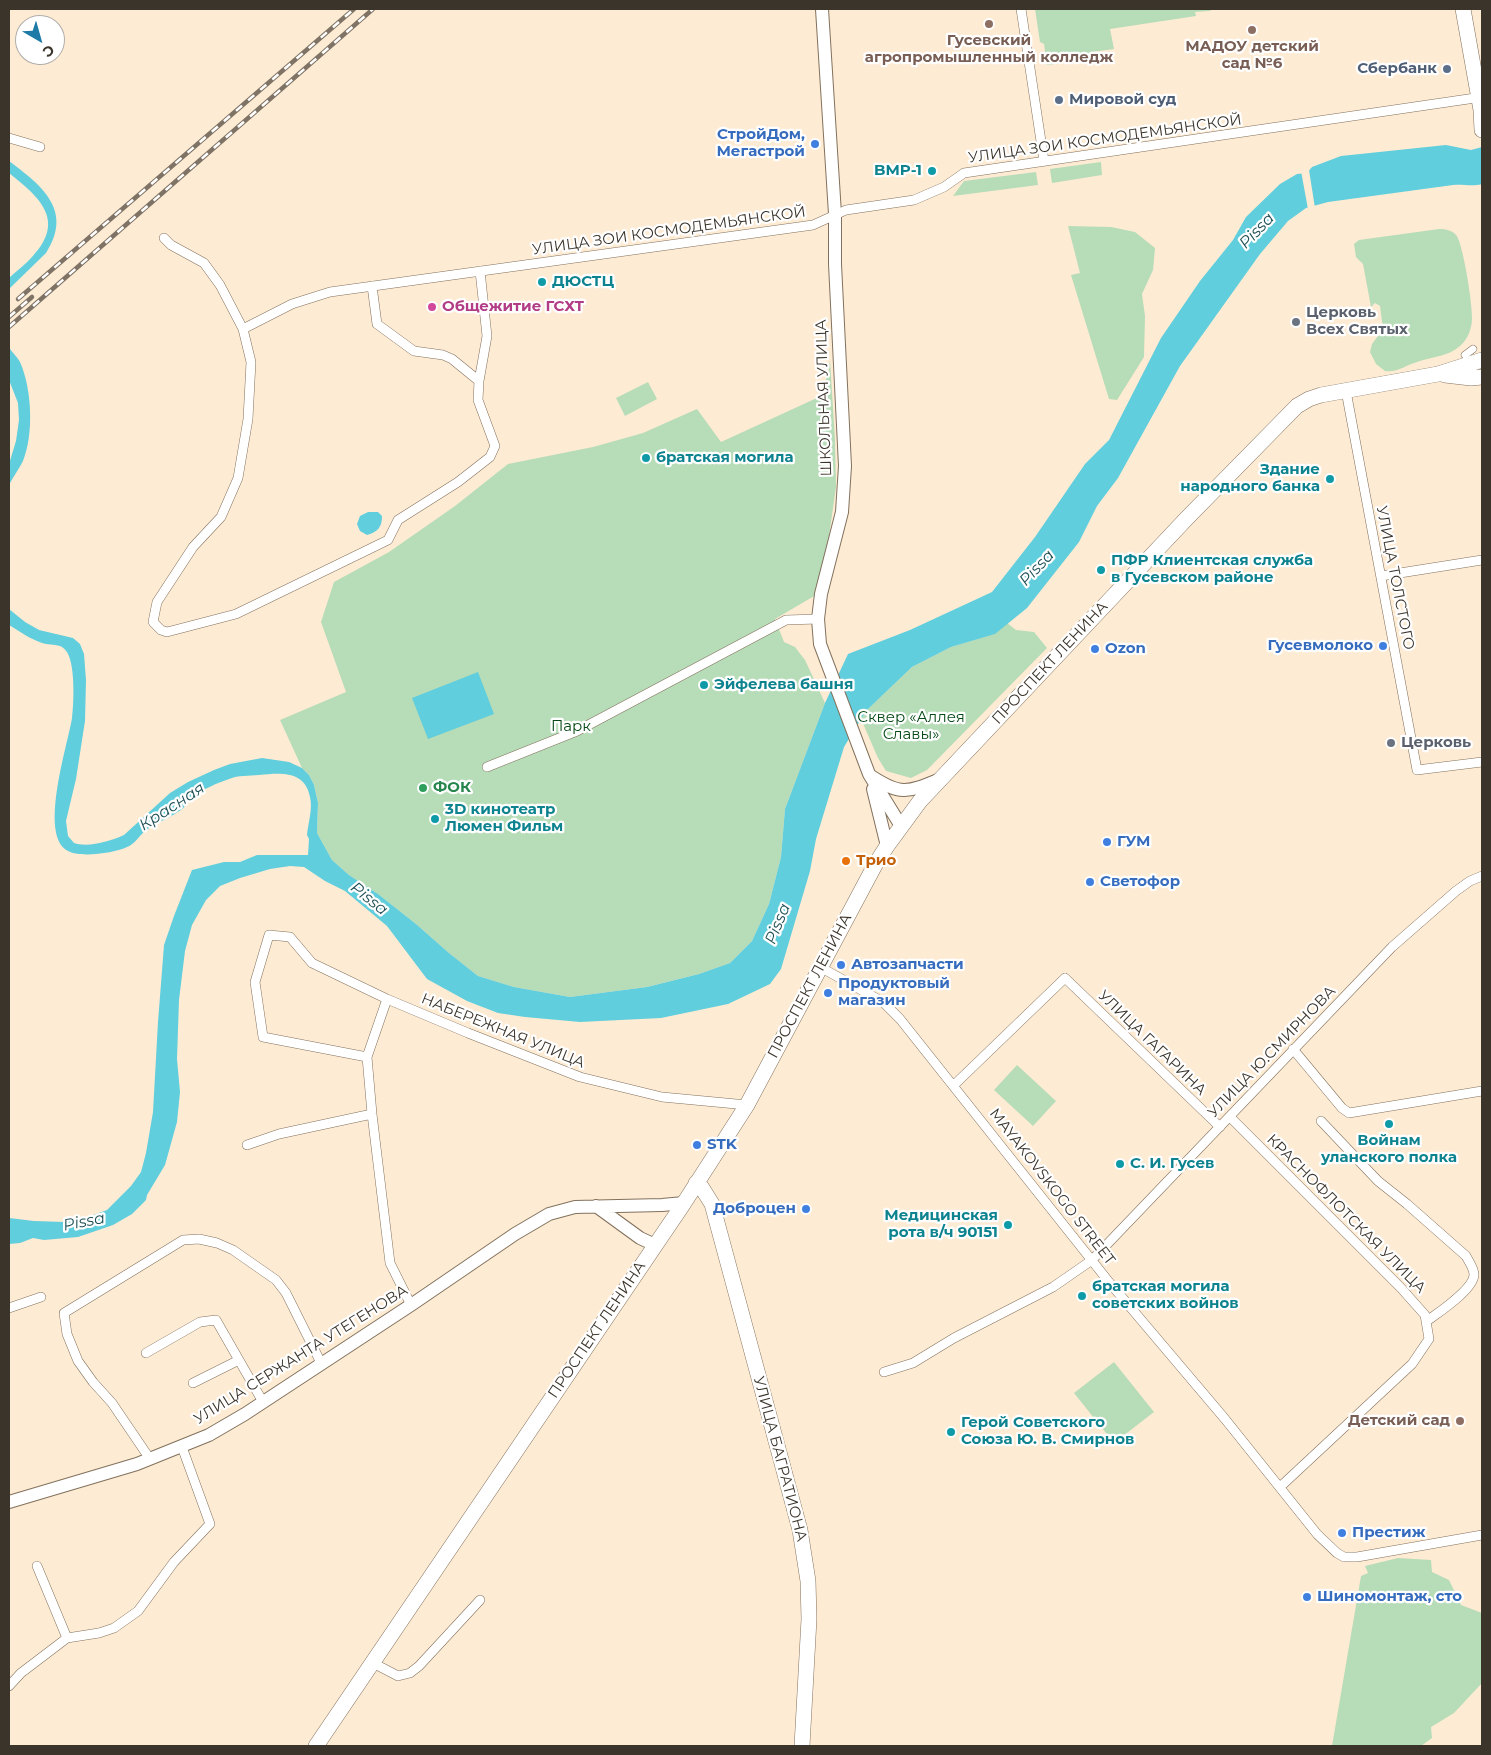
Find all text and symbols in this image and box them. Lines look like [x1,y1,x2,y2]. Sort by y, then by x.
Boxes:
north arrow [15,15,65,65]
marker: Гусевский агропромышленный колледж [983,18,995,30]
marker: МАДОУ детский сад №6 [1246,24,1258,36]
place label: Гусевский агропромышленный колледж [865,32,1113,67]
place label: МАДОУ детский сад №6 [1185,38,1319,73]
text: С [39,41,58,61]
place label: Сбербанк [1357,60,1437,78]
marker: Сбербанк [1441,63,1453,75]
place label: Мировой суд [1069,91,1176,109]
marker: Мировой суд [1053,94,1065,106]
street label: УЛИЦА ЗОИ КОСМОДЕМЬЯНСКОЙ [967,111,1243,167]
place label: СтройДом, Мегастрой [716,126,805,161]
marker: СтройДом, Мегастрой [809,138,821,150]
place label: BMP-1 [874,162,922,180]
marker: BMP-1 [926,165,938,177]
street label: УЛИЦА ЗОИ КОСМОДЕМЬЯНСКОЙ [531,203,807,259]
water label: Pissa [1235,209,1279,253]
place label: ДЮСТЦ [552,273,614,291]
marker: ДЮСТЦ [536,276,548,288]
place label: Общежитие ГСХТ [442,298,584,316]
marker: Общежитие ГСХТ [426,301,438,313]
place label: Церковь Всех Святых [1306,304,1408,339]
marker: Церковь Всех Святых [1290,316,1302,328]
street label: ШКОЛЬНАЯ УЛИЦА [812,319,836,477]
place label: братская могила [656,449,794,467]
marker: братская могила [640,452,652,464]
place label: Здание народного банка [1180,461,1320,496]
marker: Здание народного банка [1324,473,1336,485]
street label: УЛИЦА ТОЛСТОГО [1372,504,1418,652]
water label: Pissa [1016,546,1058,590]
place label: ПФР Клиентская служба в Гусевском районе [1111,552,1313,587]
marker: ПФР Клиентская служба в Гусевском районе [1095,564,1107,576]
street label: ПРОСПЕКТ ЛЕНИНА [988,598,1112,728]
place label: Гусевмолоко [1267,637,1373,655]
place label: Ozon [1105,640,1146,658]
marker: Гусевмолоко [1377,640,1389,652]
marker: Ozon [1089,643,1101,655]
place label: Эйфелева башня [714,676,853,694]
marker: Эйфелева башня [698,679,710,691]
park label: Сквер «Аллея Славы» [857,709,965,744]
park label: Парк [551,718,591,736]
place label: Церковь [1401,734,1471,752]
marker: Церковь [1385,737,1397,749]
water label: Красная [136,779,208,835]
place label: ФОК [433,779,471,797]
marker: ФОК [417,782,429,794]
place label: 3D кинотеатр Люмен Фильм [445,801,563,836]
marker: 3D кинотеатр Люмен Фильм [429,813,441,825]
place label: ГУМ [1117,833,1151,851]
marker: ГУМ [1101,836,1113,848]
place label: Трио [856,852,896,870]
marker: Трио [840,855,852,867]
place label: Светофор [1100,873,1180,891]
marker: Светофор [1084,876,1096,888]
water label: Pissa [347,878,391,920]
water label: Pissa [761,901,795,947]
street label: ПРОСПЕКТ ЛЕНИНА [764,911,856,1061]
place label: Автозапчасти [851,956,964,974]
marker: Автозапчасти [835,959,847,971]
place label: Продуктовый магазин [838,975,950,1010]
street label: УЛИЦА Ю.СМИРНОВА [1204,982,1340,1122]
marker: Продуктовый магазин [822,987,834,999]
street label: УЛИЦА ГАГАРИНА [1094,987,1210,1099]
street label: НАБЕРЕЖНАЯ УЛИЦА [419,990,587,1072]
street label: MAYAKOVSKOGO STREET [985,1105,1119,1269]
marker: Войнам уланского полка [1383,1118,1395,1130]
street label: КРАСНОФЛОТСКАЯ УЛИЦА [1263,1131,1429,1297]
place label: Войнам уланского полка [1321,1132,1457,1167]
place label: STK [707,1136,737,1154]
marker: STK [691,1139,703,1151]
place label: С. И. Гусев [1130,1155,1214,1173]
marker: С. И. Гусев [1114,1158,1126,1170]
place label: Доброцен [713,1200,796,1218]
marker: Доброцен [800,1203,812,1215]
place label: Медицинская рота в/ч 90151 [884,1207,998,1242]
water label: Pissa [61,1209,107,1235]
marker: Медицинская рота в/ч 90151 [1002,1219,1014,1231]
street label: ПРОСПЕКТ ЛЕНИНА [544,1258,650,1402]
place label: братская могила советских войнов [1092,1278,1239,1313]
street label: УЛИЦА СЕРЖАНТА УТЕГЕНОВА [191,1282,411,1428]
marker: братская могила советских войнов [1076,1290,1088,1302]
street label: УЛИЦА БАГРАТИОНА [749,1374,811,1544]
place label: Детский сад [1348,1412,1450,1430]
place label: Герой Советского Союза Ю. В. Смирнов [961,1414,1134,1449]
marker: Детский сад [1454,1415,1466,1427]
marker: Герой Советского Союза Ю. В. Смирнов [945,1426,957,1438]
place label: Престиж [1352,1524,1425,1542]
marker: Престиж [1336,1527,1348,1539]
place label: Шиномонтаж, сто [1317,1588,1462,1606]
marker: Шиномонтаж, сто [1301,1591,1313,1603]

